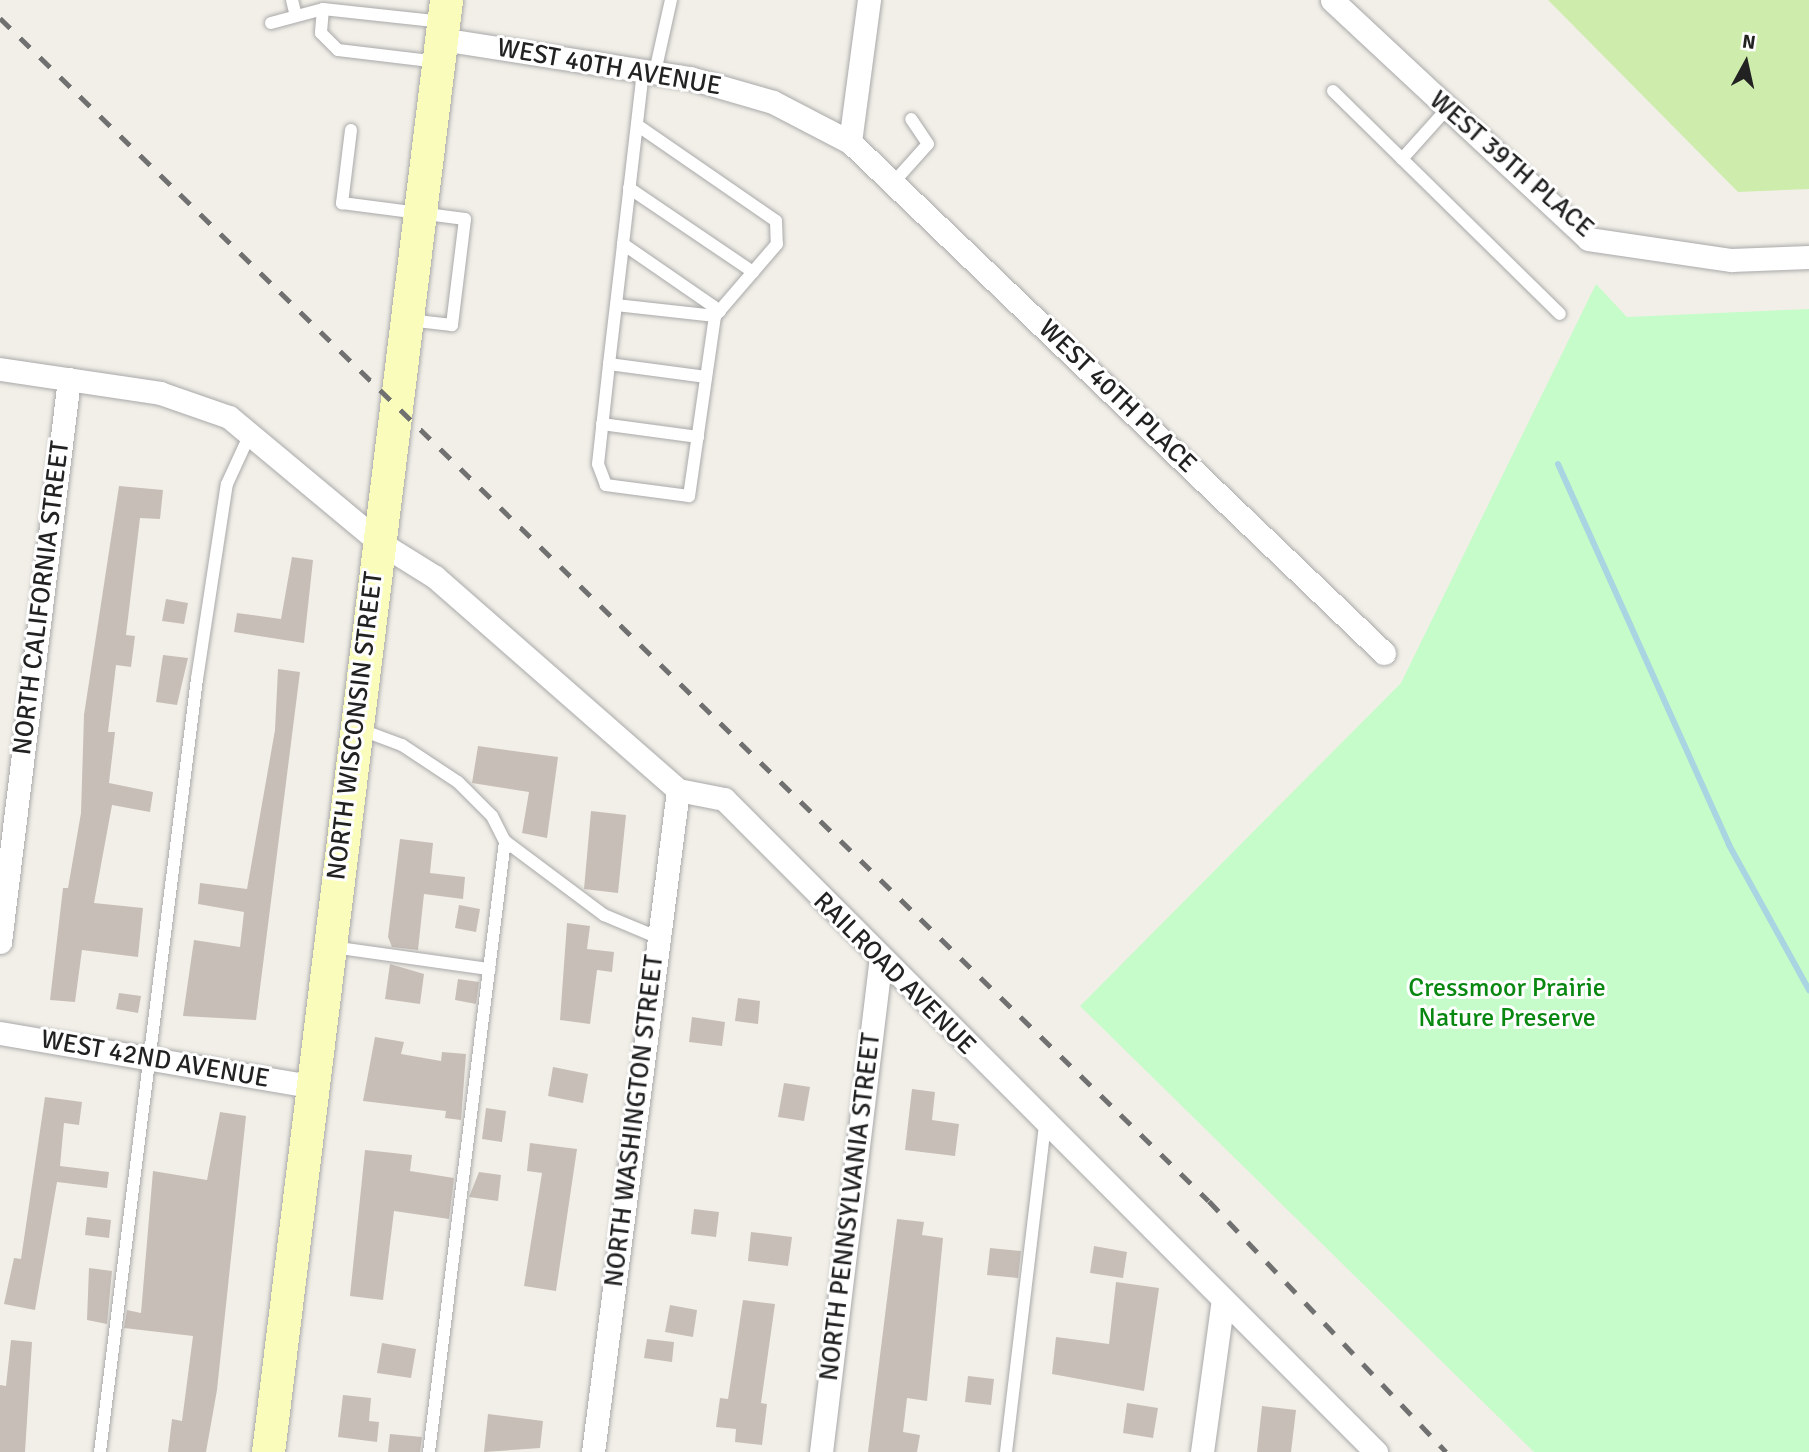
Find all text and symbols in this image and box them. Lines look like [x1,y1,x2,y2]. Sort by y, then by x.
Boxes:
north arrow [1711,28,1781,98]
text: N [1741,29,1757,55]
street label: WEST 40TH AVENUE [494,33,724,103]
street label: WEST 39TH PLACE [1423,85,1599,245]
street label: WEST 40TH PLACE [1032,314,1202,480]
street label: NORTH CALIFORNIA STREET [7,439,77,757]
street label: NORTH WISCONSIN STREET [322,570,390,882]
street label: RAILROAD AVENUE [806,886,982,1062]
street label: NORTH WASHINGTON STREET [599,953,671,1289]
park label: Cressmoor Prairie Nature Preserve [1408,973,1606,1034]
street label: WEST 42ND AVENUE [38,1025,272,1095]
street label: NORTH PENNSYLVANIA STREET [814,1031,888,1383]

